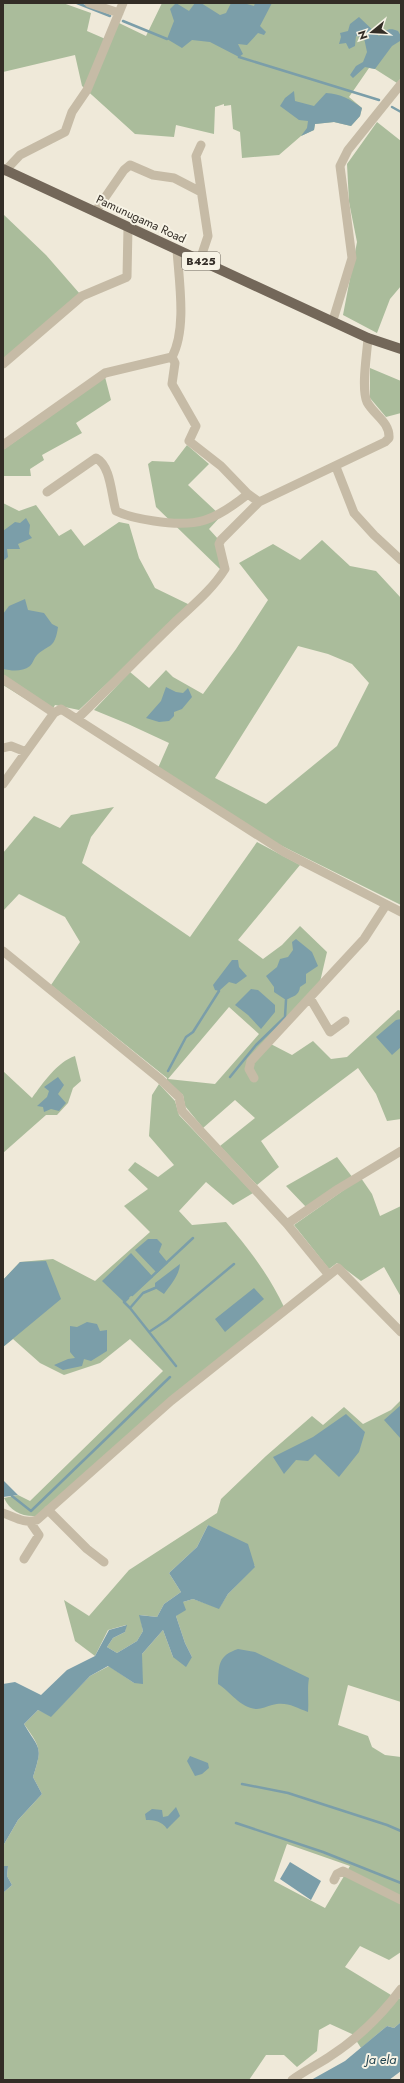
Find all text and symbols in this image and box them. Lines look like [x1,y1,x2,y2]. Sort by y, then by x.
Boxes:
north arrow [352,12,392,52]
text: N [354,28,371,42]
street label: Pamunugama Road [93,190,189,248]
road number: B425 [182,252,220,270]
water label: Ja ela [363,2050,396,2069]

